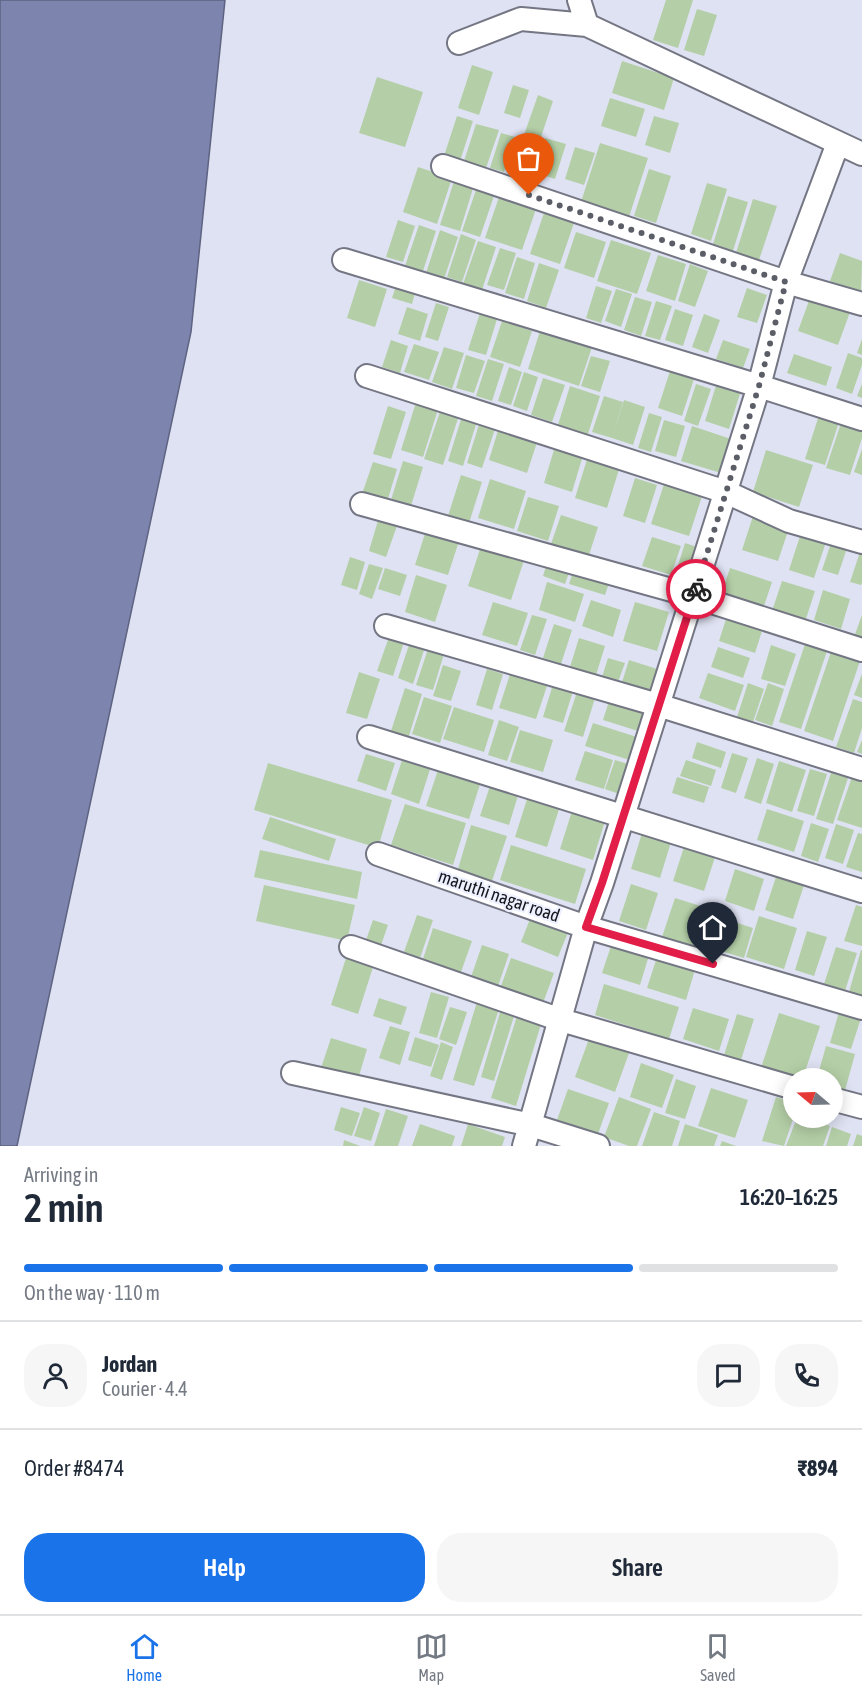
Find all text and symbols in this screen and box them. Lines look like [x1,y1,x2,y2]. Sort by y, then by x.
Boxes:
pin [503,133,554,195]
icon: bag [512,142,545,175]
courier [666,559,726,619]
icon: bike [680,573,713,606]
street label: maruthi nagar road [436,865,563,926]
pin [687,902,738,964]
icon: home [696,911,729,944]
north arrow [783,1068,843,1128]
map controls [783,1068,843,1128]
text: Arriving in [24,1163,98,1186]
text: 16:20–16:25 [740,1184,838,1210]
text: 2 min [24,1186,104,1230]
text: On the way · 110 m [24,1281,160,1304]
button: person [24,1344,87,1407]
button: chat [697,1344,760,1407]
button: phone [775,1344,838,1407]
text: Jordan [102,1351,157,1377]
text: Courier · 4.4 [102,1377,188,1400]
text: Order #8474 [24,1455,124,1481]
text: ₹894 [798,1455,838,1481]
button: Help [24,1533,425,1602]
button: Share [437,1533,838,1602]
tab: Home [126,1630,162,1684]
tab: Map [415,1630,448,1684]
tab: Saved [700,1630,736,1684]

